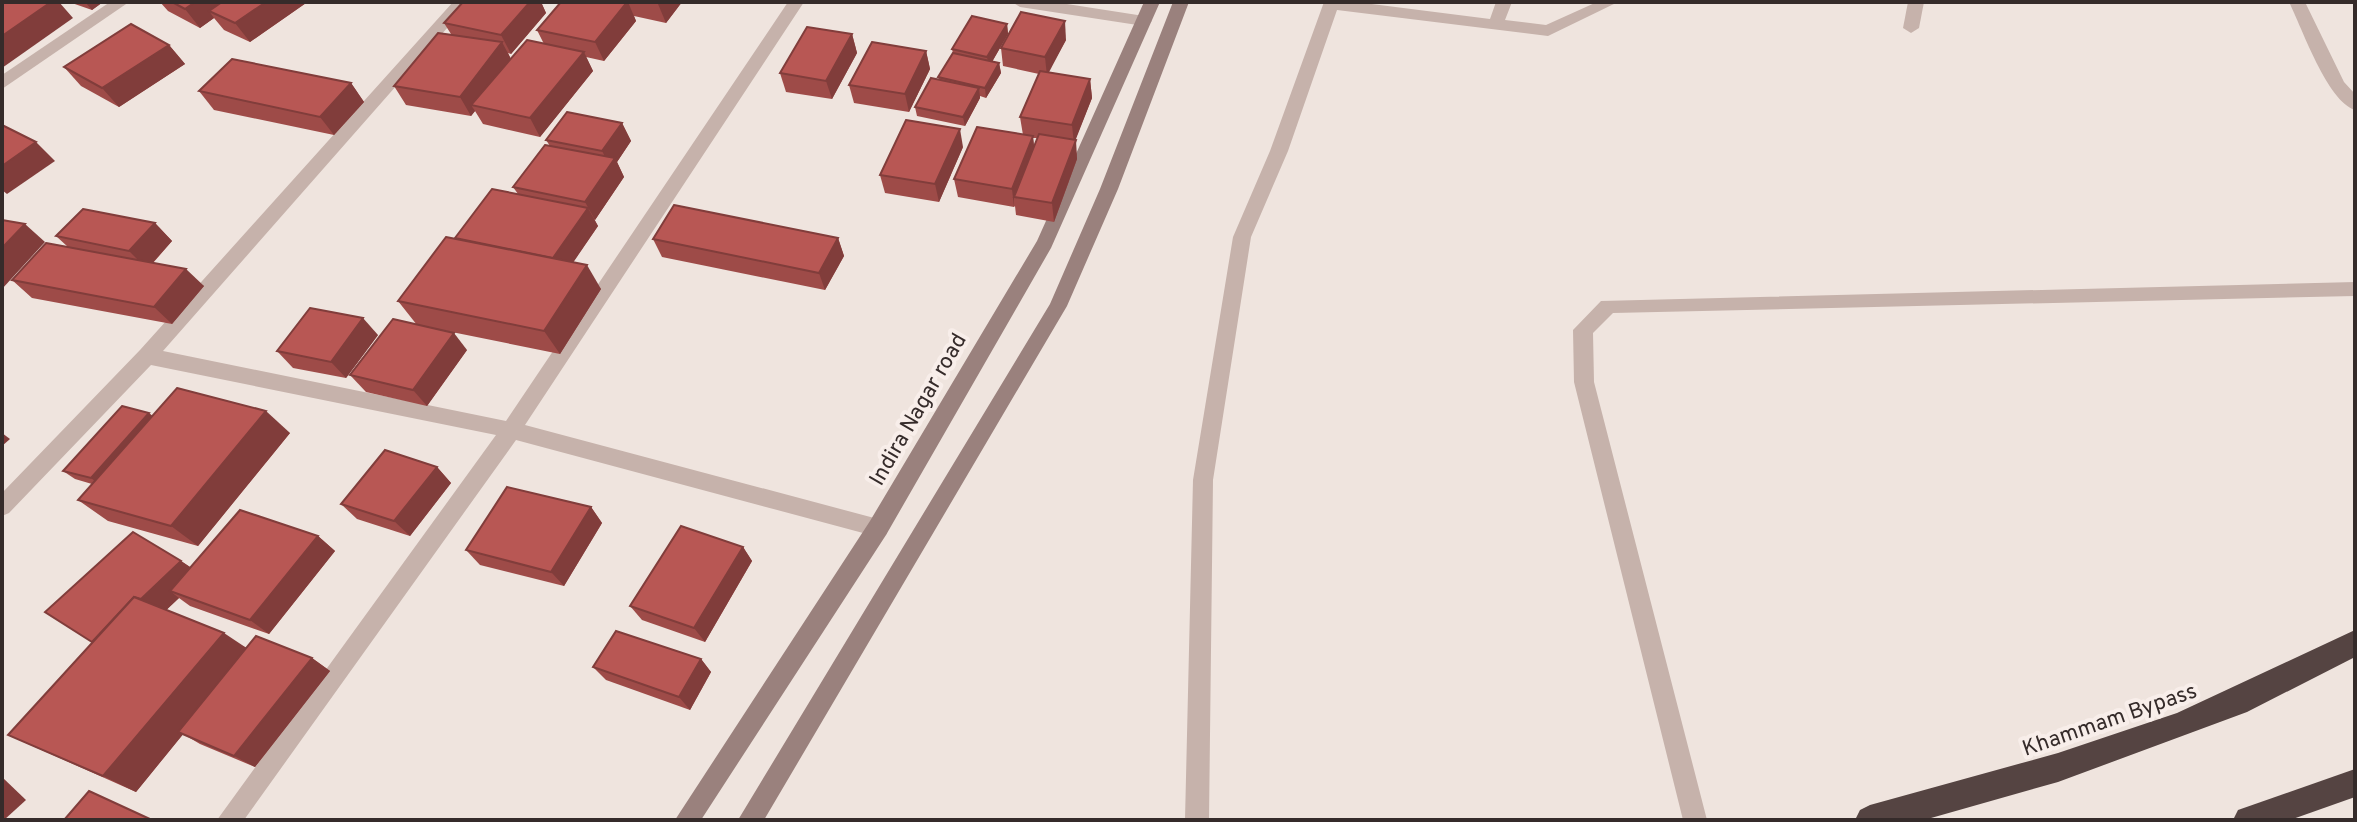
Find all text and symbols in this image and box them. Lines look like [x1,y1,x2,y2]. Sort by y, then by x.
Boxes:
street label: Indira Nagar road [864,329,974,491]
street label: Khammam Bypass [2019,678,2201,764]

